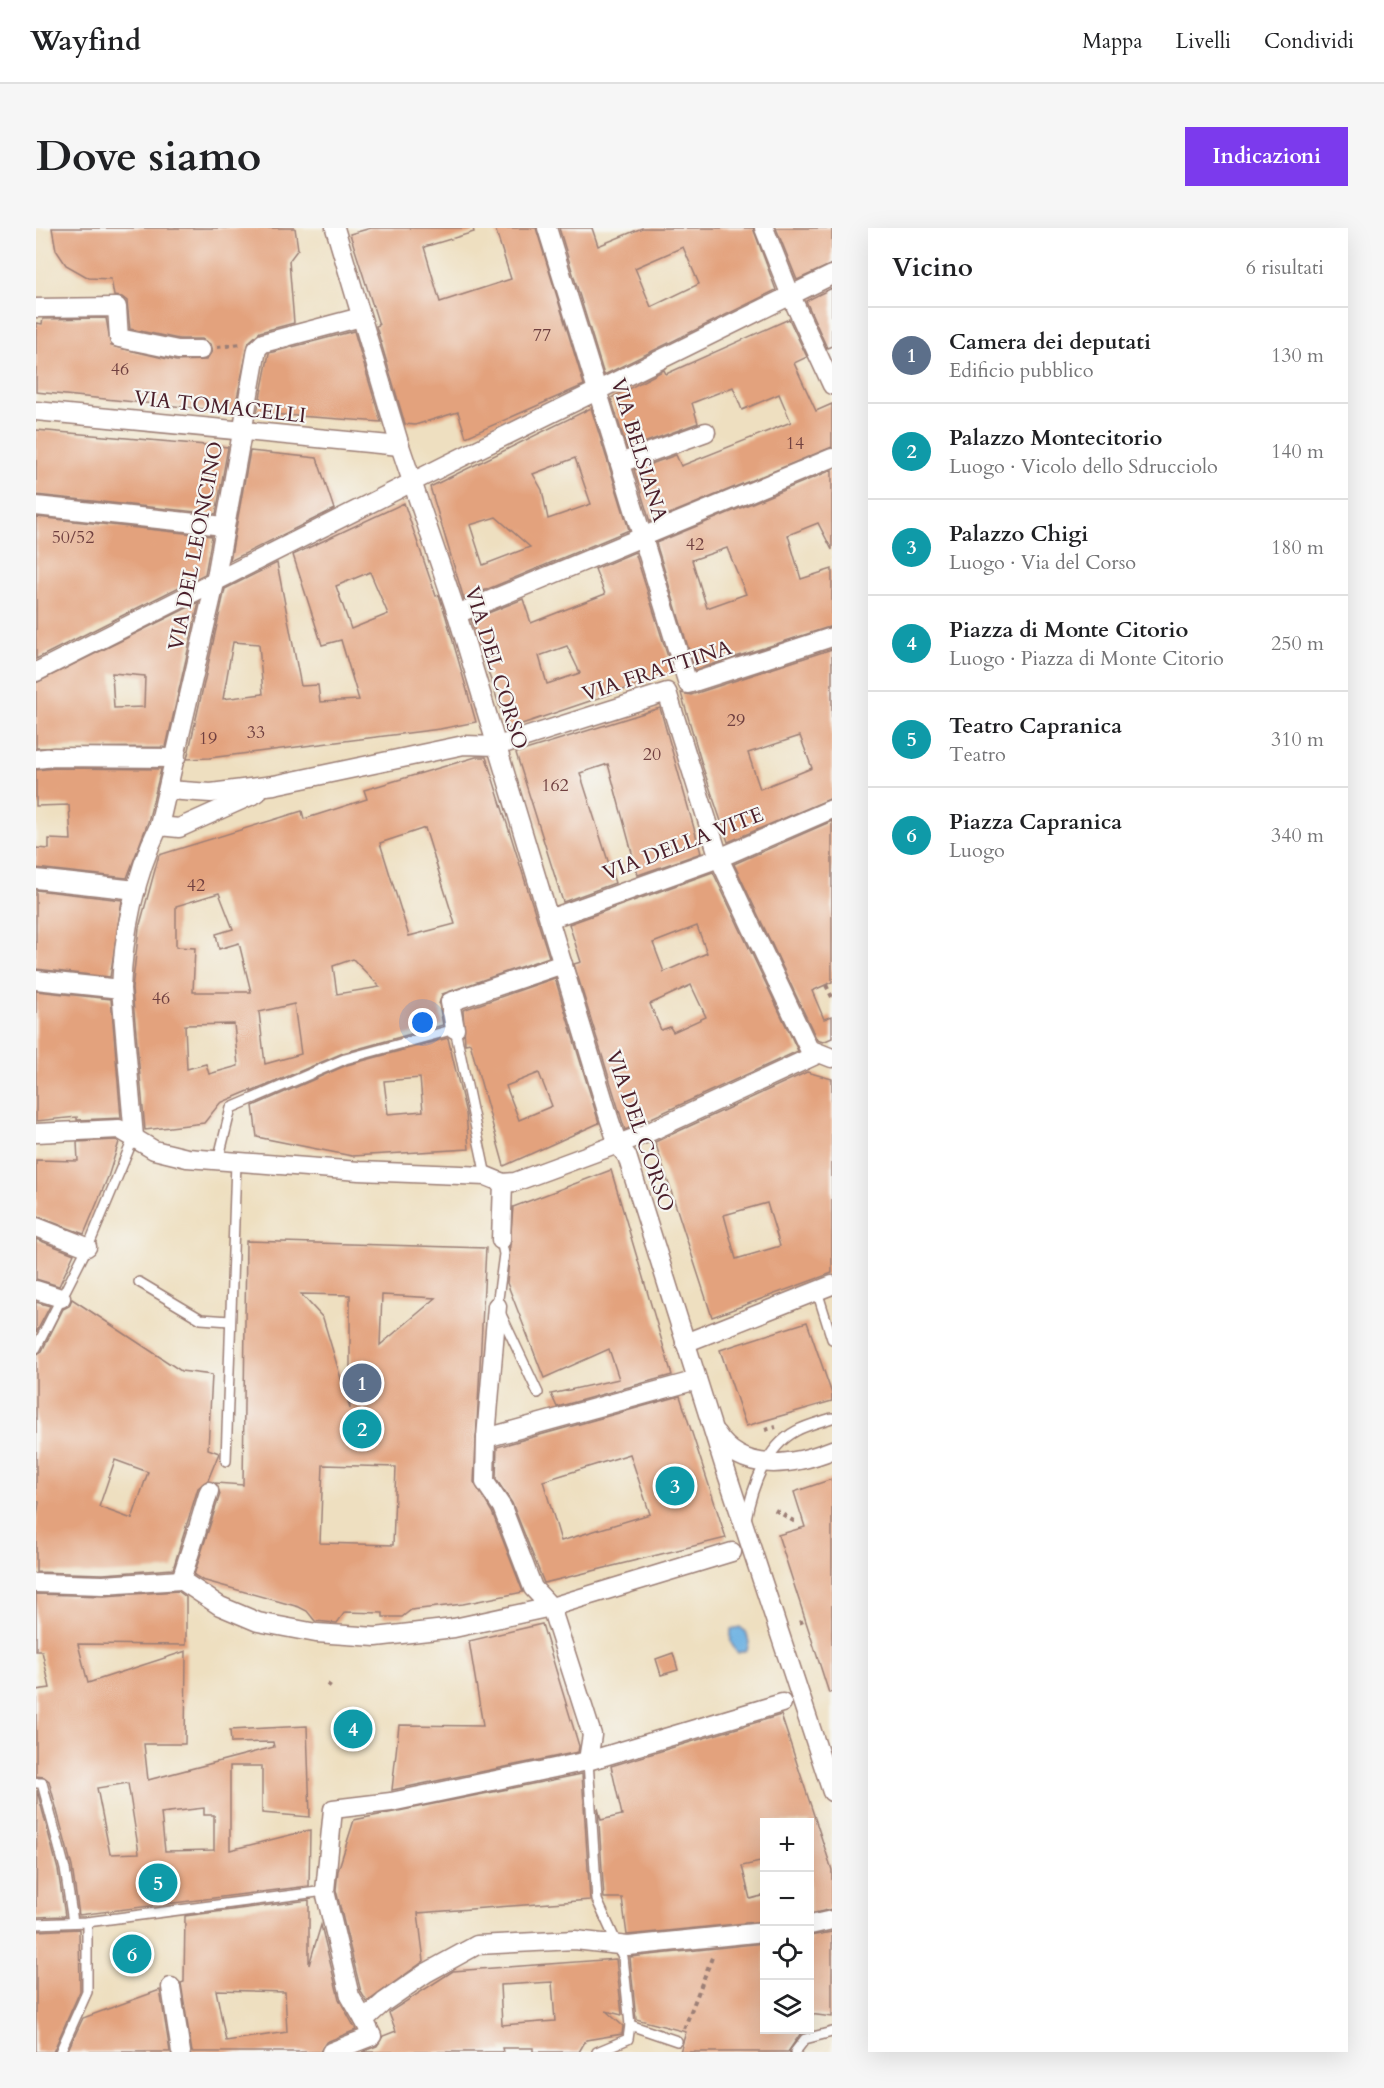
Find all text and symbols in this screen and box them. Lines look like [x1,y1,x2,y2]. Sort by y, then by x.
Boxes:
text: Wayfind [30,22,141,60]
text: Mappa [1082,27,1143,56]
text: Livelli [1176,27,1231,56]
text: Condividi [1264,27,1354,56]
button: Indicazioni [1185,127,1348,186]
text: Dove siamo [36,128,261,185]
text: Vicino [892,250,973,285]
text: 6 risultati [1246,254,1324,281]
house number: 77 [533,323,551,348]
text: Camera dei deputati [949,327,1151,357]
text: 1 [906,342,917,369]
text: 130 m [1271,342,1324,369]
house number: 46 [111,357,129,382]
text: Edificio pubblico [949,357,1094,384]
street label: VIA BELSIANA [603,375,675,525]
street label: VIA TOMACELLI [132,384,308,430]
text: Palazzo Montecitorio [949,423,1162,453]
house number: 14 [786,431,804,456]
text: 2 [906,438,917,465]
text: 140 m [1271,438,1324,465]
street label: VIA DEL LEONCINO [161,439,231,653]
text: Luogo · Vicolo dello Sdrucciolo [949,453,1218,480]
text: Palazzo Chigi [949,519,1088,549]
house number: 50/52 [52,525,94,550]
house number: 42 [686,532,704,557]
text: 3 [906,534,917,561]
text: 180 m [1271,534,1324,561]
text: Luogo · Via del Corso [949,549,1136,576]
street label: VIA DEL CORSO [457,583,535,753]
text: Piazza di Monte Citorio [949,615,1188,645]
text: 4 [906,630,917,657]
text: 250 m [1271,630,1324,657]
street label: VIA FRATTINA [579,633,735,709]
text: Luogo · Piazza di Monte Citorio [949,645,1224,672]
house number: 29 [727,708,745,733]
text: Teatro Capranica [949,711,1122,741]
house number: 33 [247,720,265,745]
house number: 19 [199,726,217,751]
text: 5 [906,726,917,753]
text: 310 m [1271,726,1324,753]
text: Teatro [949,741,1006,768]
house number: 20 [643,742,661,767]
house number: 162 [541,773,569,798]
street label: VIA DELLA VITE [598,800,768,888]
text: Piazza Capranica [949,807,1122,837]
text: 6 [906,822,917,849]
text: 340 m [1271,822,1324,849]
text: Luogo [949,837,1005,864]
house number: 42 [187,873,205,898]
house number: 46 [152,986,170,1011]
your location [408,1008,437,1037]
street label: VIA DEL CORSO [599,1046,681,1216]
pin: 1 [342,1360,382,1406]
pin: 2 [342,1406,382,1452]
pin: 3 [656,1464,694,1508]
pin: 4 [334,1706,372,1752]
map controls [760,1818,814,2034]
button: + [760,1818,814,1872]
pin: 5 [138,1860,178,1906]
button: − [760,1872,814,1926]
button: locate [760,1926,814,1980]
pin: 6 [112,1932,152,1976]
button: layers [760,1980,814,2034]

